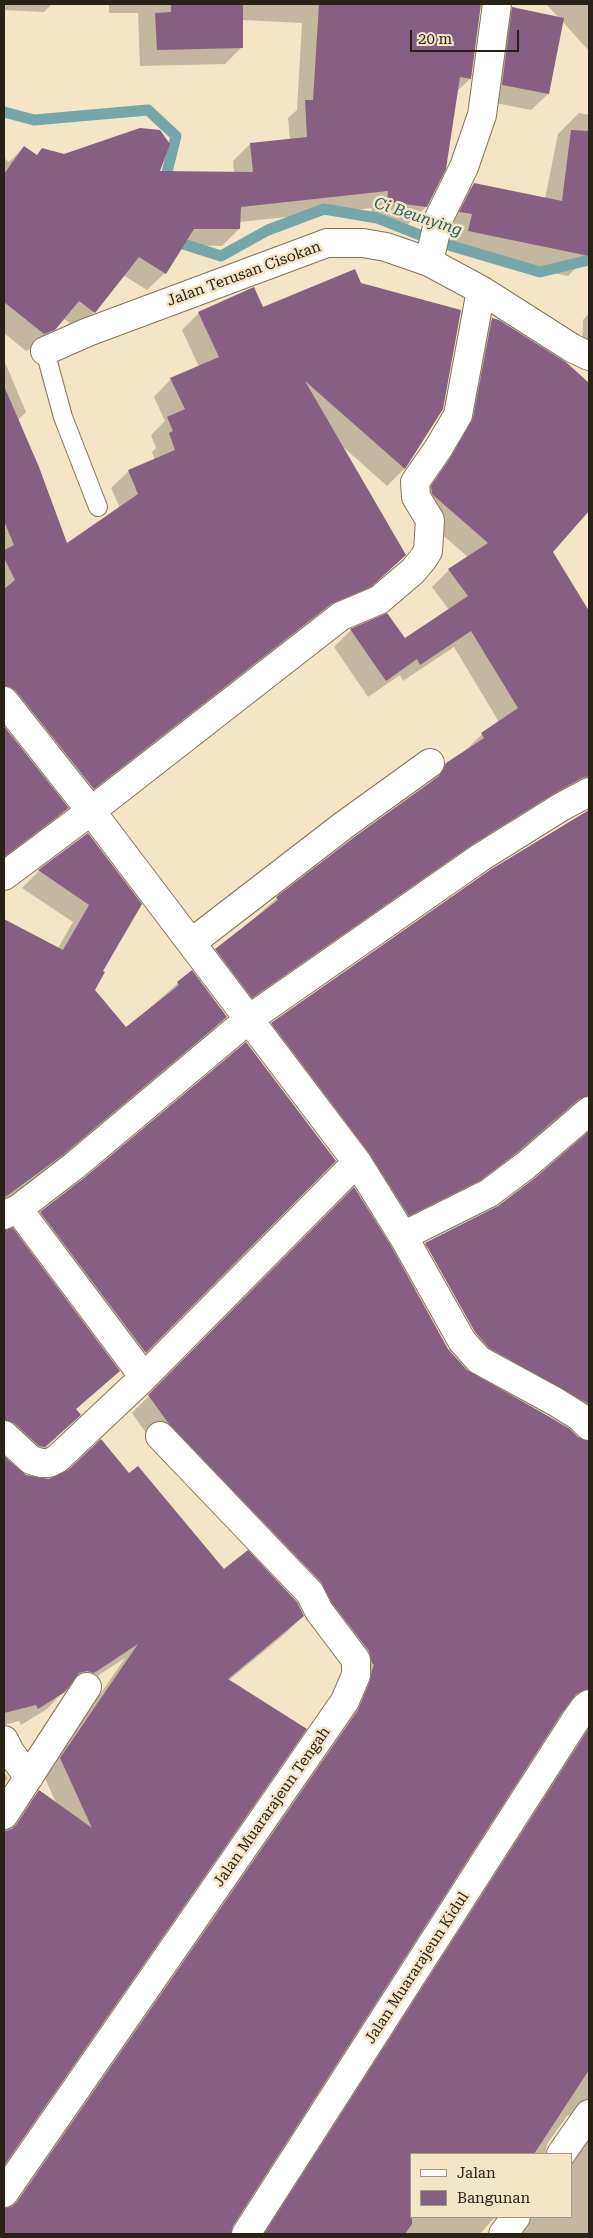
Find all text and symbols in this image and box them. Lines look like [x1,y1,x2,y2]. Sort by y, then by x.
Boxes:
scale bar [413,20,522,52]
text: 20 m [418,30,452,48]
water label: Ci Beunying [372,194,464,240]
street label: Jalan Terusan Cisokan [164,238,324,310]
street label: Jalan Muararajeun Tengah [210,1724,334,1890]
street label: Jalan Muararajeun Kidul [361,1889,473,2047]
legend [410,2153,573,2218]
text: Jalan [457,2164,496,2182]
text: Bangunan [457,2189,530,2207]

